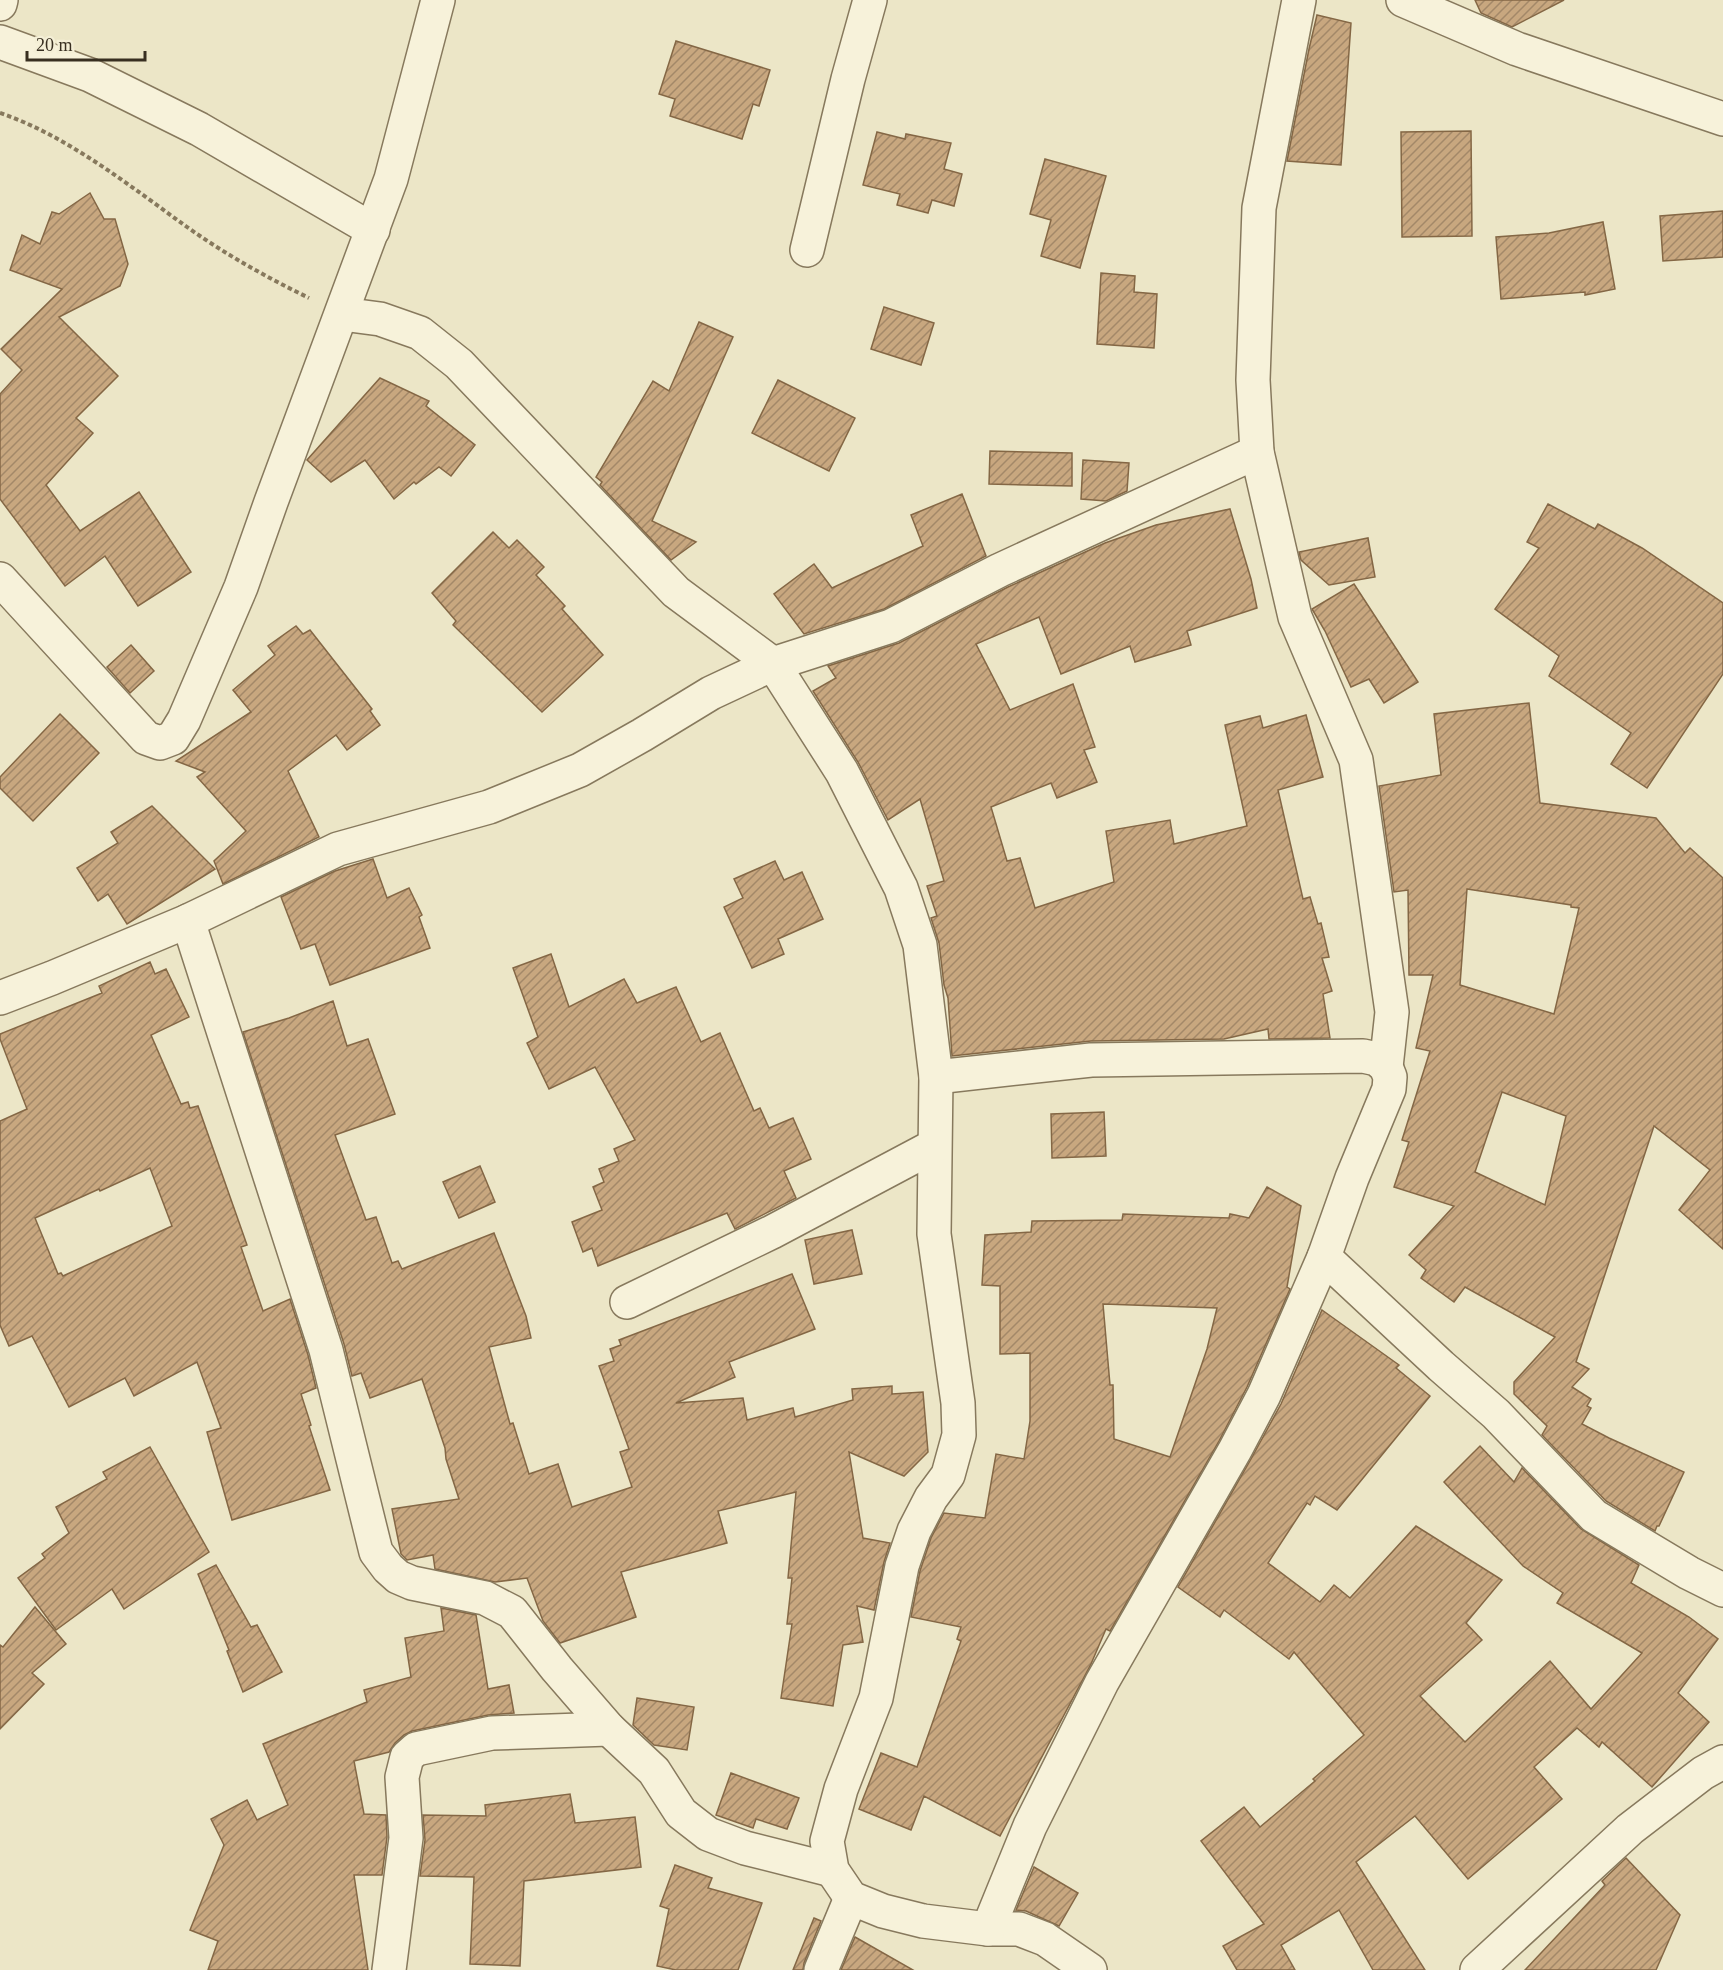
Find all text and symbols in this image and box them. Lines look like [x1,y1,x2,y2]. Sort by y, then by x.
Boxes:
scale bar [27,24,146,62]
text: 20 m [36,35,73,55]

